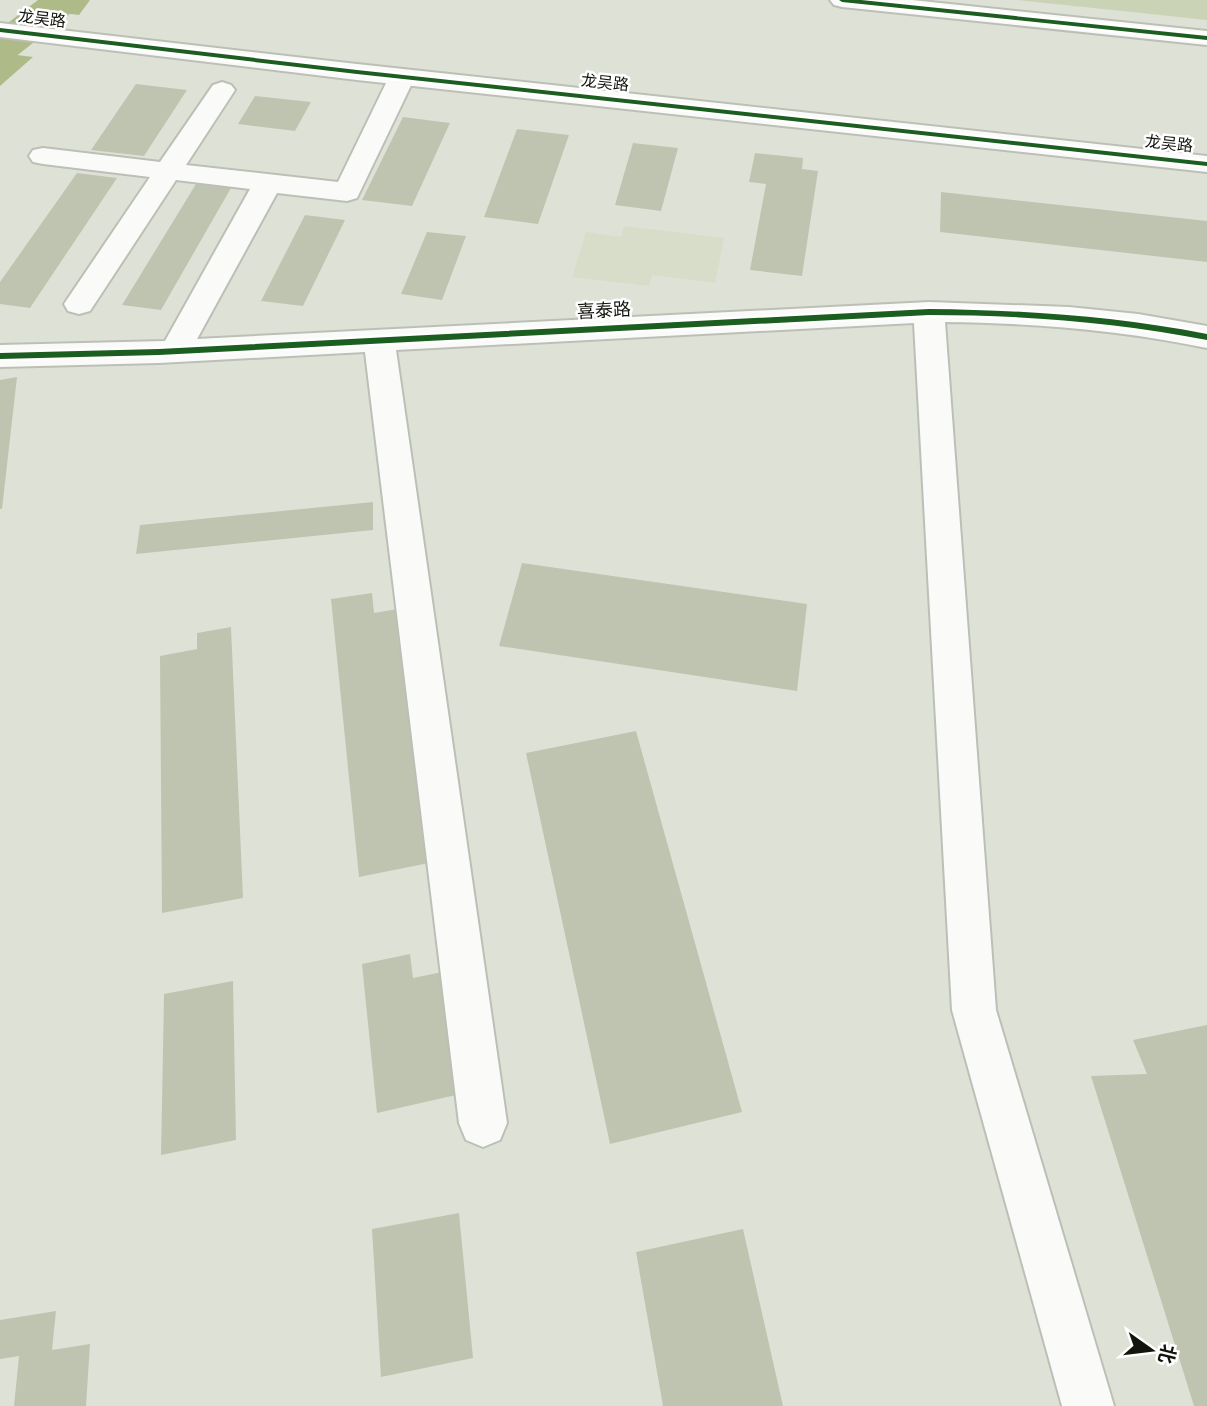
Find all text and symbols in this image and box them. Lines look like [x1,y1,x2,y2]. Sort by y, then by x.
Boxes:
street label: 龙吴路 [17,5,67,33]
street label: 龙吴路 [580,70,630,96]
street label: 龙吴路 [1144,131,1194,157]
street label: 喜泰路 [576,297,632,325]
north arrow [1116,1315,1186,1385]
text: 北 [1151,1341,1181,1366]

